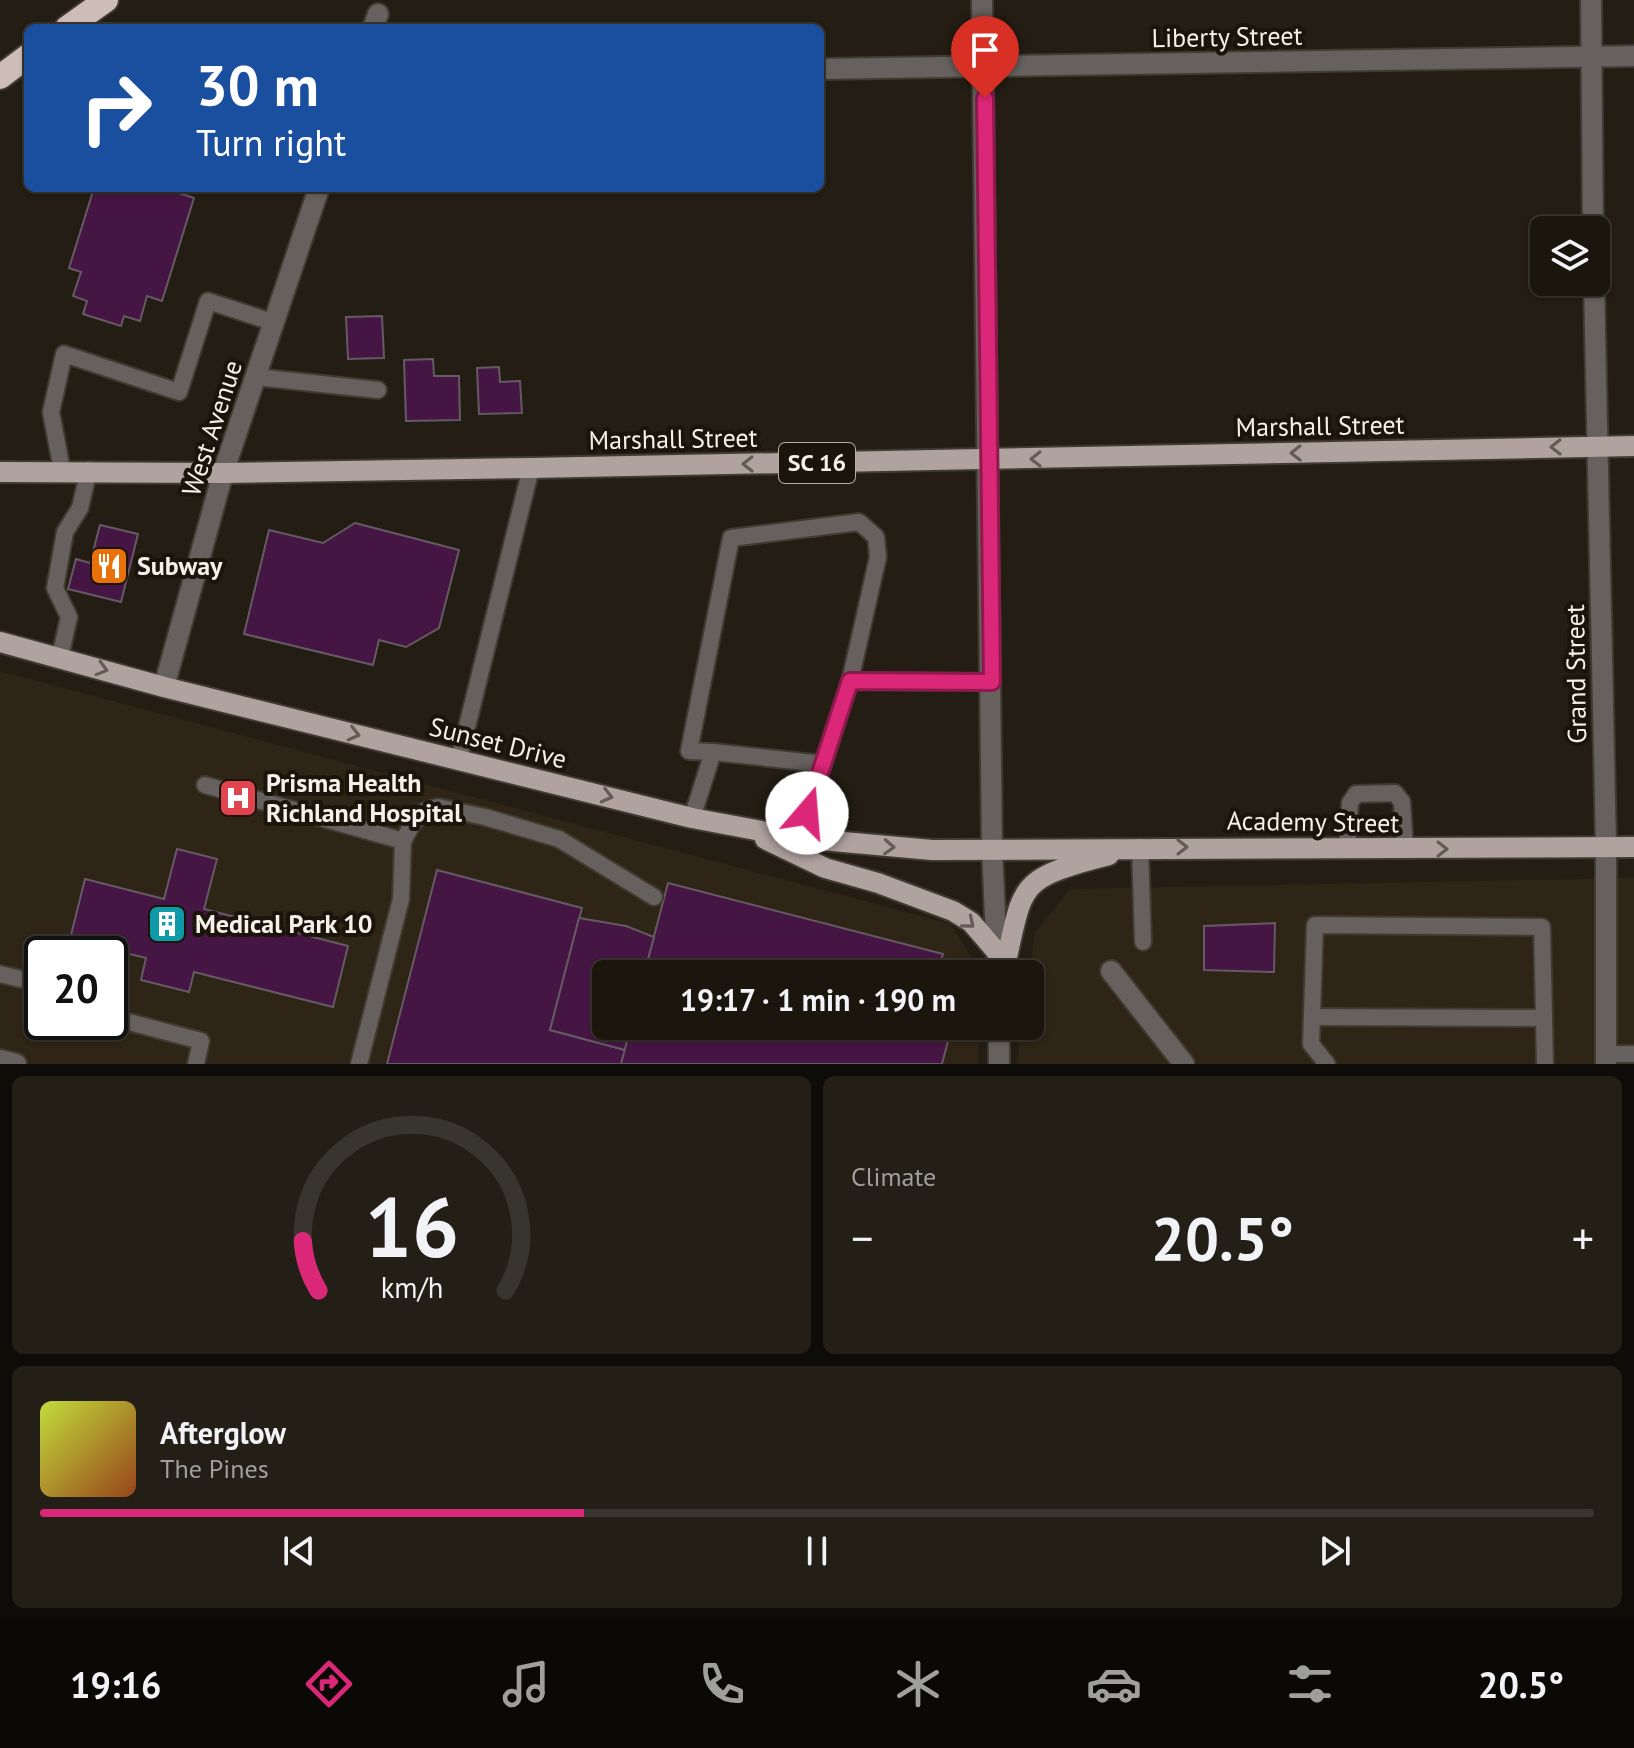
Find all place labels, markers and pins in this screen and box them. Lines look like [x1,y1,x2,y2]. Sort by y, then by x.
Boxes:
pin [951,16,1019,98]
restaurant icon: Subway [88,545,130,587]
place label: Subway [137,549,223,582]
place label: Prisma Health Richland Hospital [266,766,462,829]
hospital icon: Prisma Health Richland Hospital [217,777,259,819]
building icon: Medical Park 10 [146,903,188,945]
place label: Medical Park 10 [195,907,373,940]

